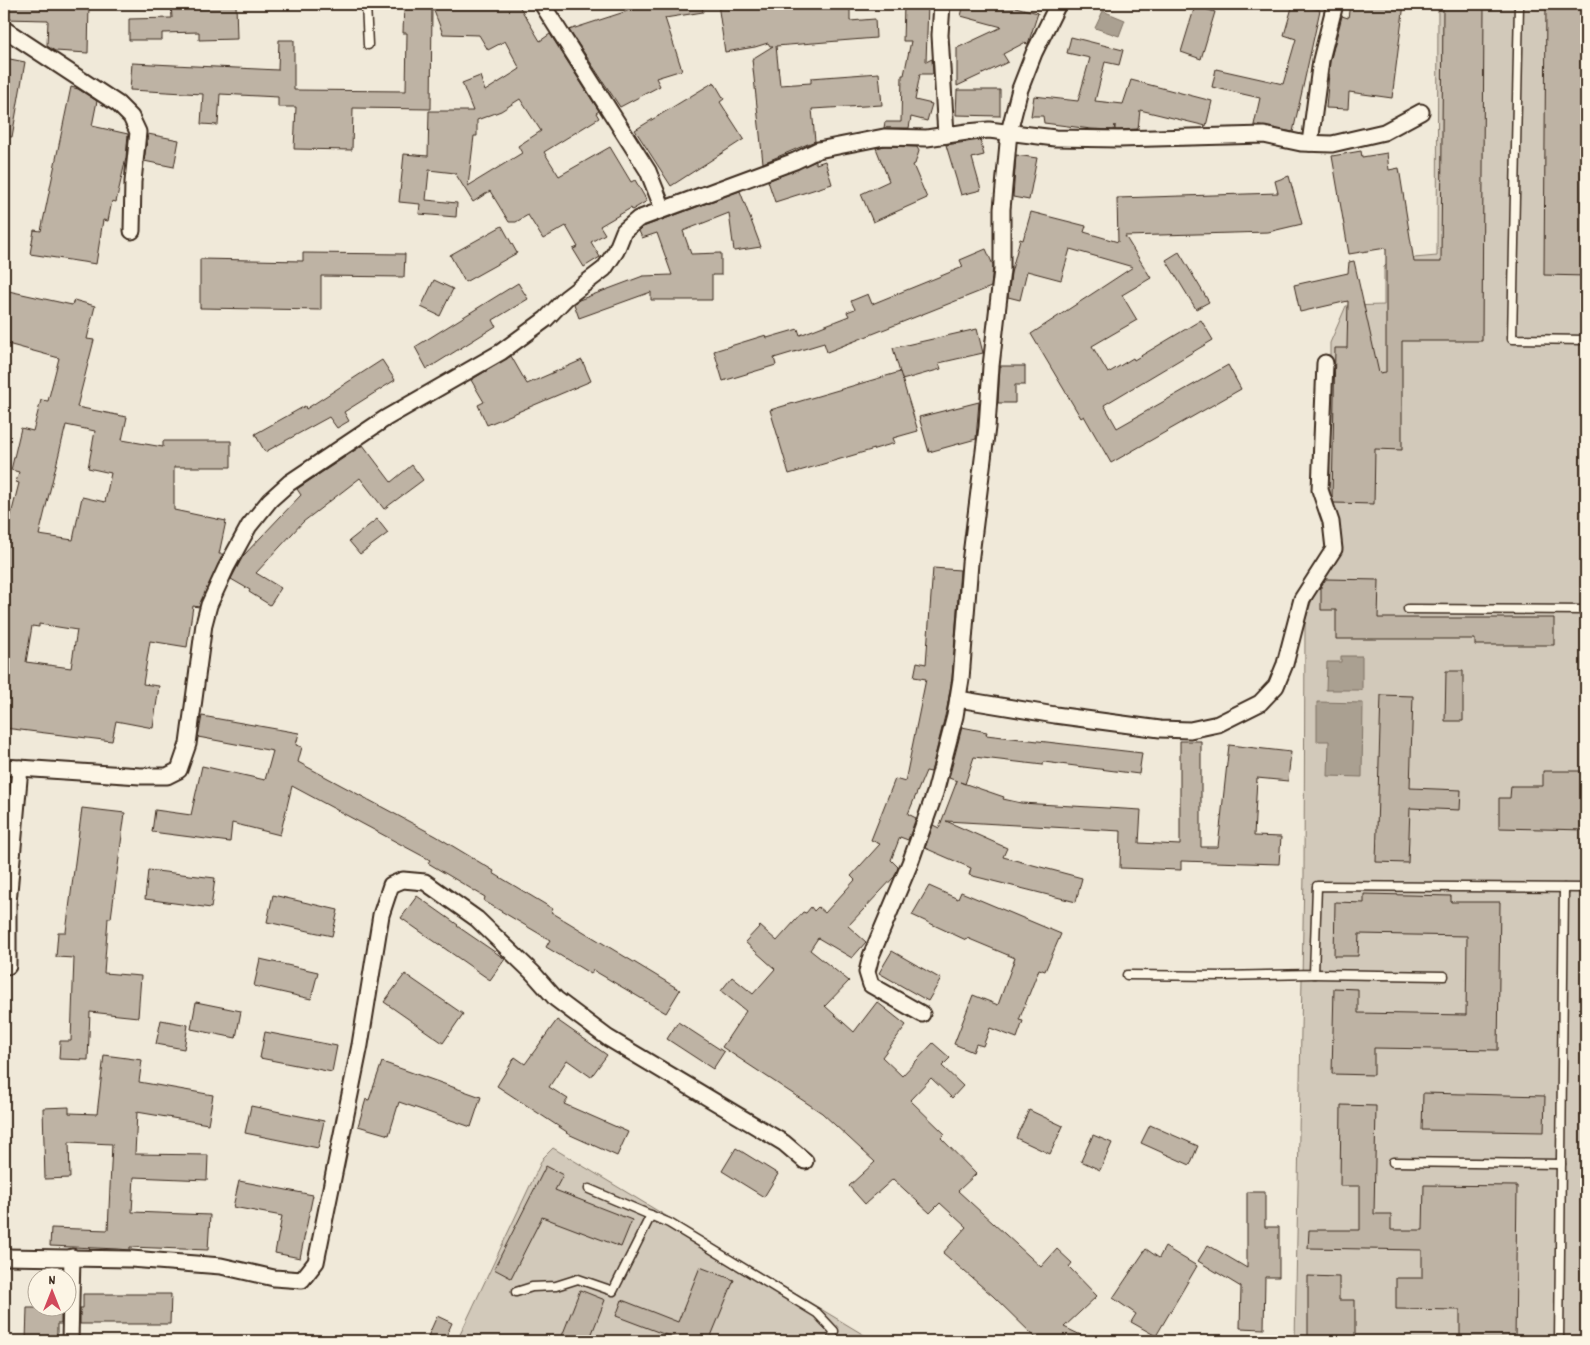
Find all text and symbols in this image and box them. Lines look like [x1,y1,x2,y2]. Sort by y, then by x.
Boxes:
north arrow [28,1268,78,1318]
text: N [49,1271,56,1291]

